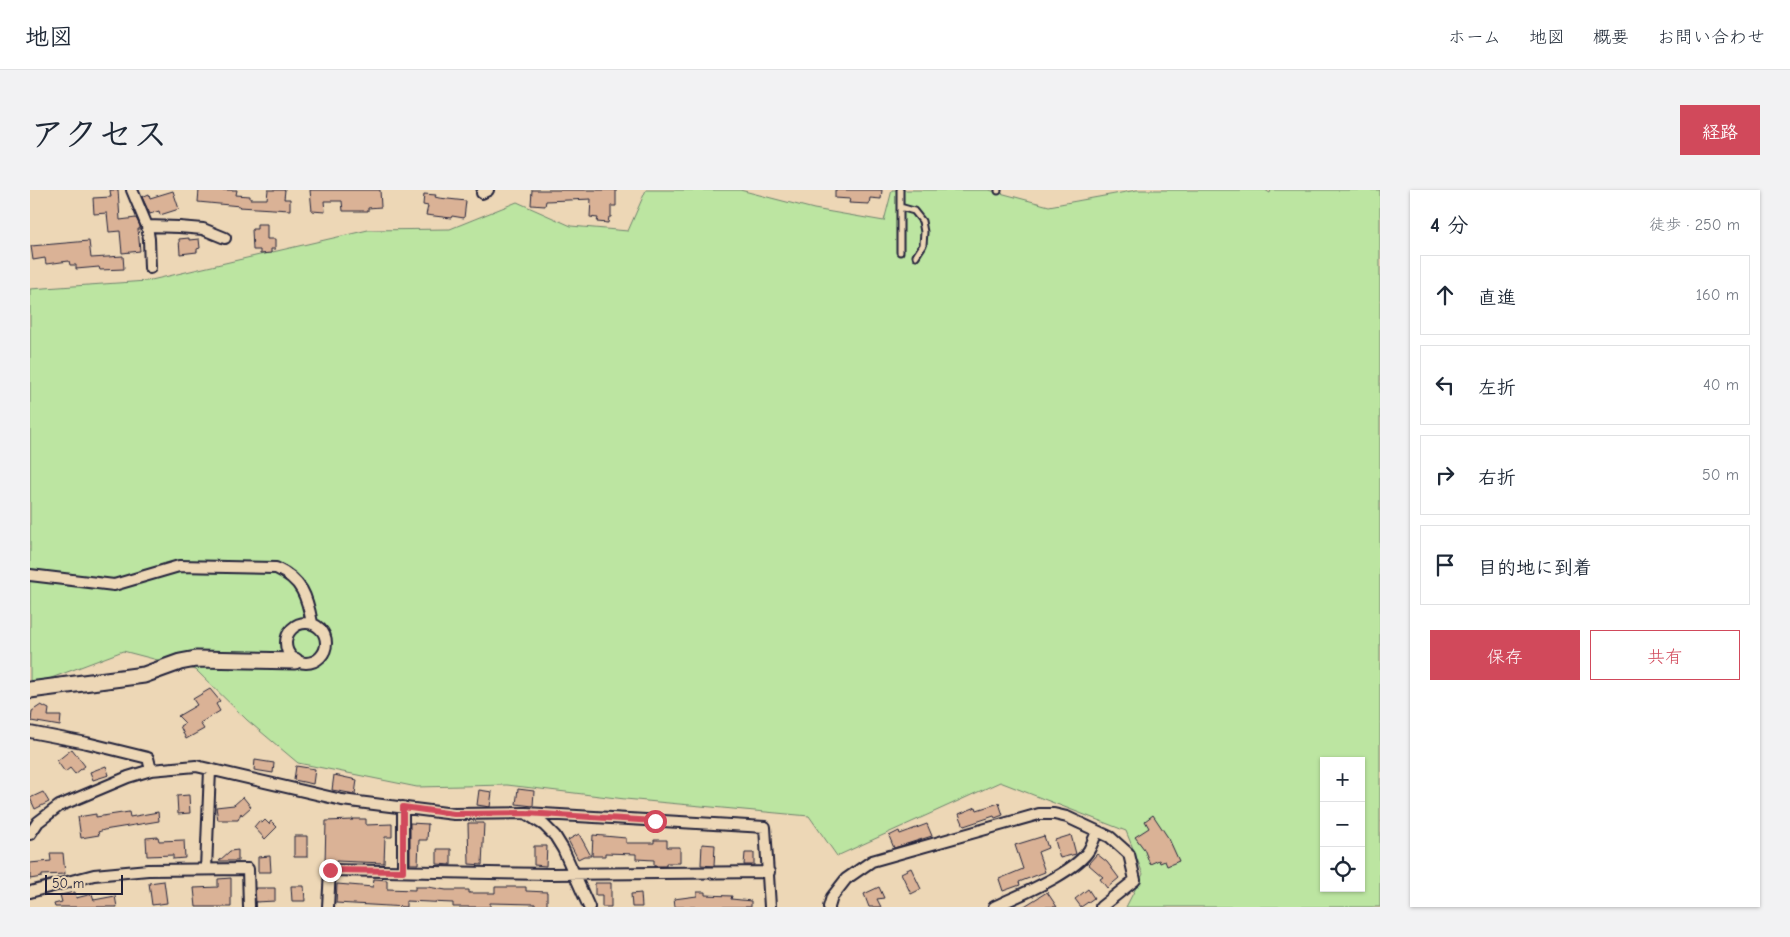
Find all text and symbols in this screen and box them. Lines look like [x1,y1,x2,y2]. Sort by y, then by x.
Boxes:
text: 地図 [25,23,73,51]
text: ホーム [1448,27,1501,48]
text: 地図 [1529,27,1565,48]
text: 概要 [1593,27,1629,48]
text: お問い合わせ [1657,27,1765,48]
button: 経路 [1680,105,1760,155]
text: アクセス [30,114,168,155]
text: 4 分 [1430,213,1468,237]
text: 徒歩 · 250 m [1649,216,1740,234]
icon: ahead [1431,281,1459,309]
text: 160 m [1696,286,1739,304]
text: 直進 [1478,287,1516,309]
icon: left [1431,371,1459,399]
text: 40 m [1703,376,1739,394]
text: 左折 [1478,377,1516,399]
icon: right [1431,461,1459,489]
text: 50 m [1702,466,1739,484]
text: 右折 [1478,467,1516,489]
icon: arrive [1431,551,1459,579]
text: 目的地に到着 [1478,557,1592,579]
button: 保存 [1430,630,1580,680]
button: 共有 [1590,630,1740,680]
map controls [1320,757,1365,892]
button: + [1320,757,1365,802]
button: − [1320,802,1365,847]
route start [644,810,667,833]
button: locate [1320,847,1365,892]
route end [319,859,342,882]
scale bar [45,872,122,895]
text: 50 m [52,875,84,892]

